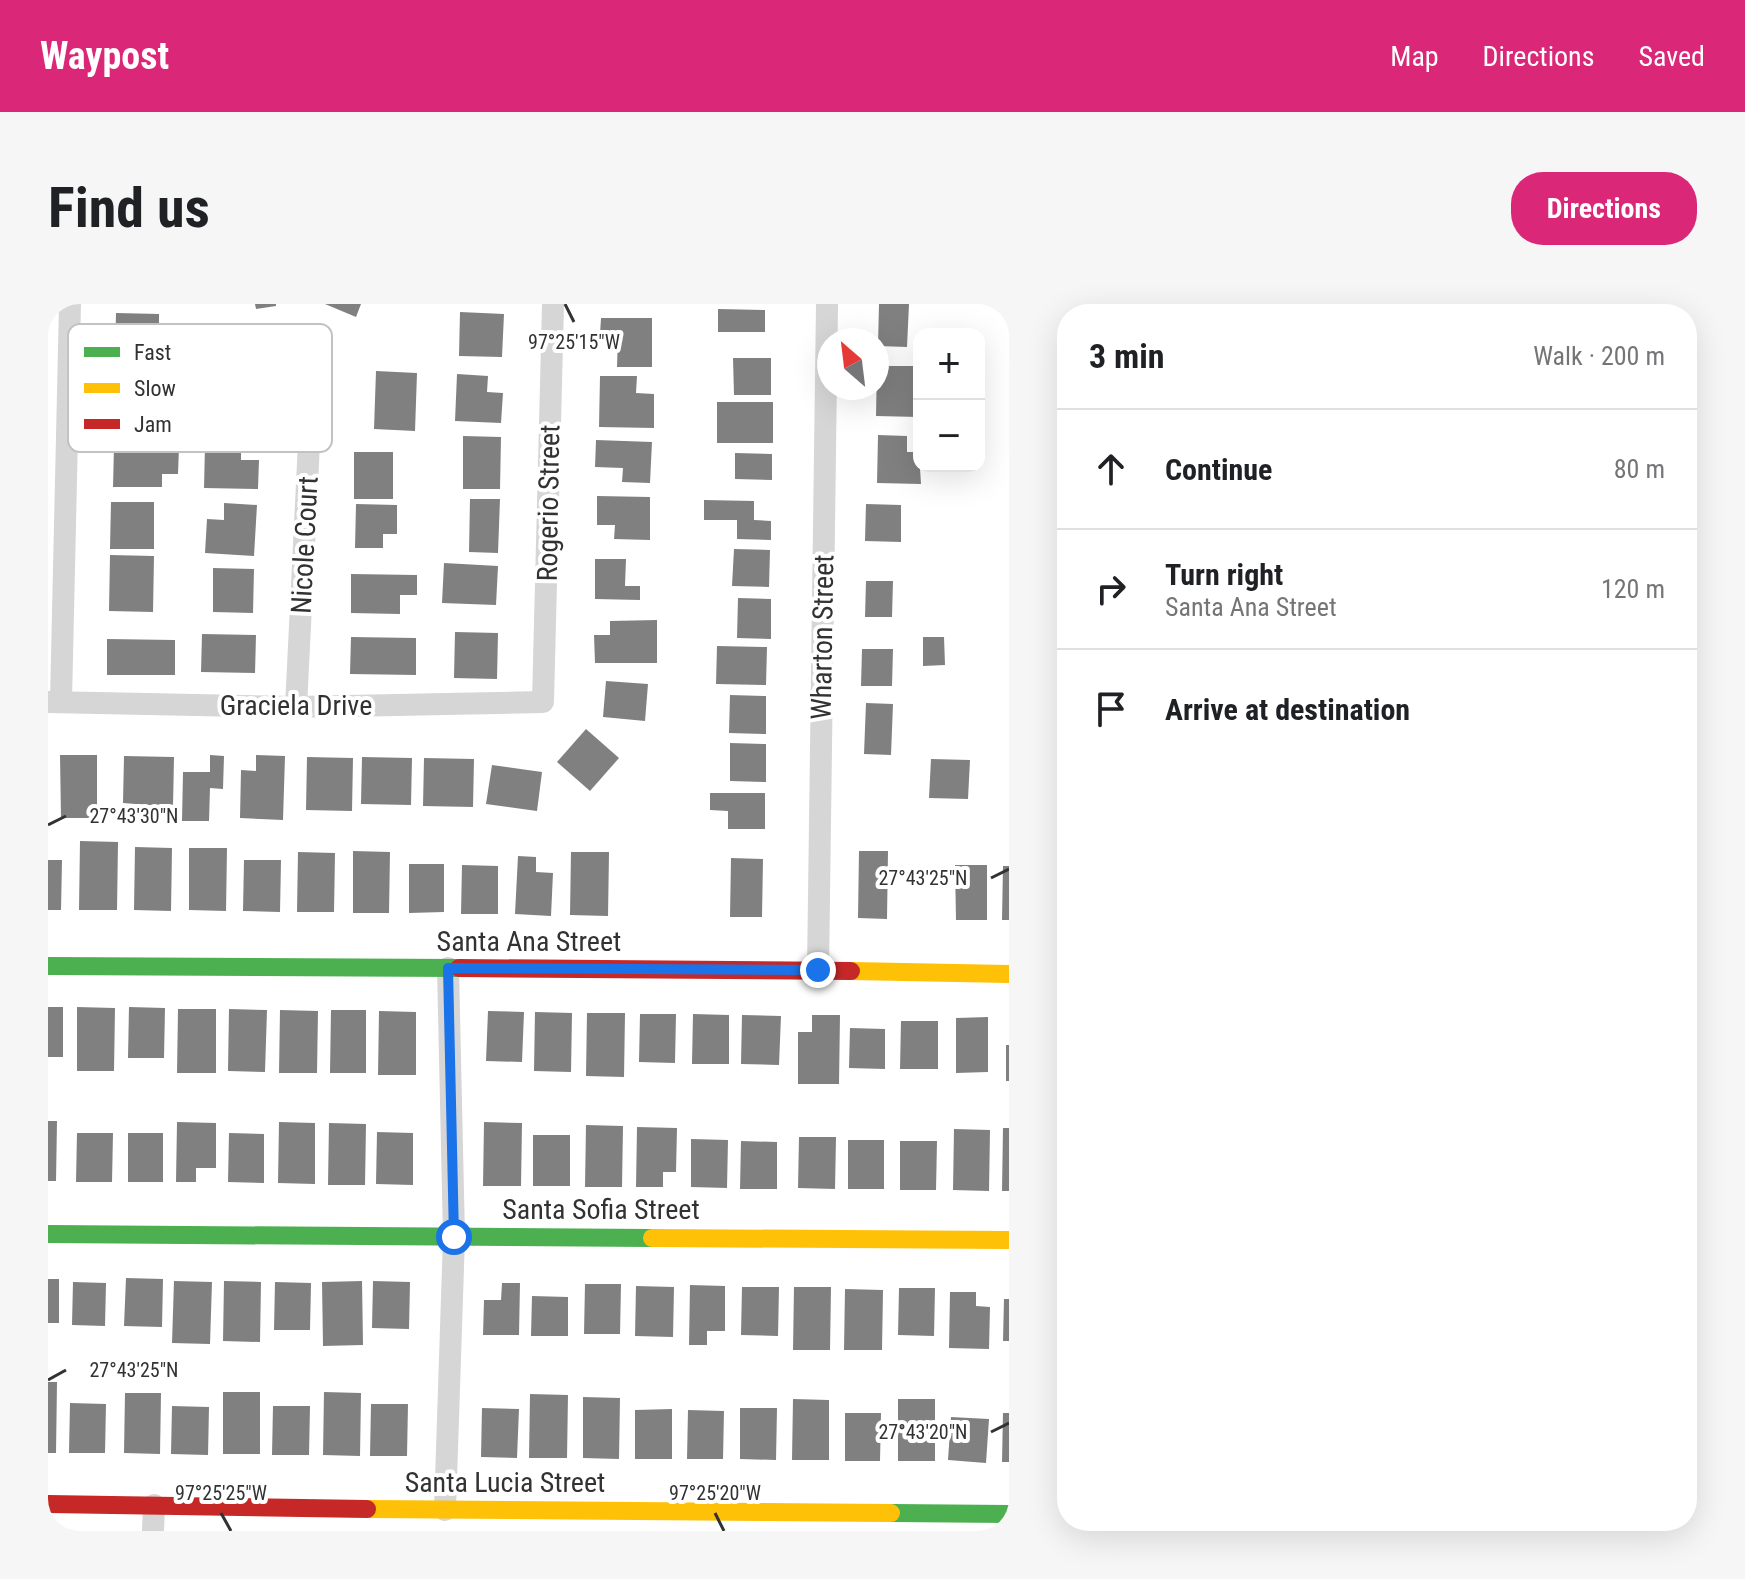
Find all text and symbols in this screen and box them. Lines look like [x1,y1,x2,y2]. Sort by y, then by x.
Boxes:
text: Waypost [40,34,169,78]
text: Map [1390,40,1439,73]
text: Directions [1483,40,1594,73]
text: Saved [1638,40,1705,73]
button: Directions [1511,172,1697,245]
text: Find us [48,175,210,241]
legend [68,324,332,452]
north arrow [817,328,889,400]
map controls [913,328,985,472]
button: + [913,328,985,400]
text: 97°25'15"W [528,330,620,354]
text: 3 min [1089,336,1165,376]
text: Fast [134,340,171,365]
text: Walk · 200 m [1533,341,1665,371]
text: Slow [134,376,176,401]
button: − [913,400,985,472]
text: Jam [134,412,172,437]
street label: Rogerio Street [531,424,566,582]
icon: ahead [1089,447,1133,491]
text: Continue [1165,452,1272,487]
text: 80 m [1614,454,1665,484]
street label: Nicole Court [284,475,325,615]
street label: Wharton Street [805,554,840,720]
text: Turn right [1165,557,1283,592]
icon: right [1089,567,1133,611]
text: 120 m [1601,574,1665,604]
text: Santa Ana Street [1165,592,1337,622]
icon: arrive [1089,687,1133,731]
street label: Graciela Drive [220,689,372,722]
text: Arrive at destination [1165,692,1410,727]
text: 27°43'30"N [89,804,179,828]
text: 27°43'25"N [878,866,968,890]
street label: Santa Ana Street [437,925,621,958]
route end [800,952,836,988]
street label: Santa Sofia Street [502,1193,700,1226]
route start [436,1219,472,1255]
text: 27°43'25"N [89,1358,179,1382]
text: 27°43'20"N [878,1420,968,1444]
street label: Santa Lucia Street [405,1466,605,1499]
text: 97°25'25"W [175,1481,267,1505]
text: 97°25'20"W [669,1481,761,1505]

